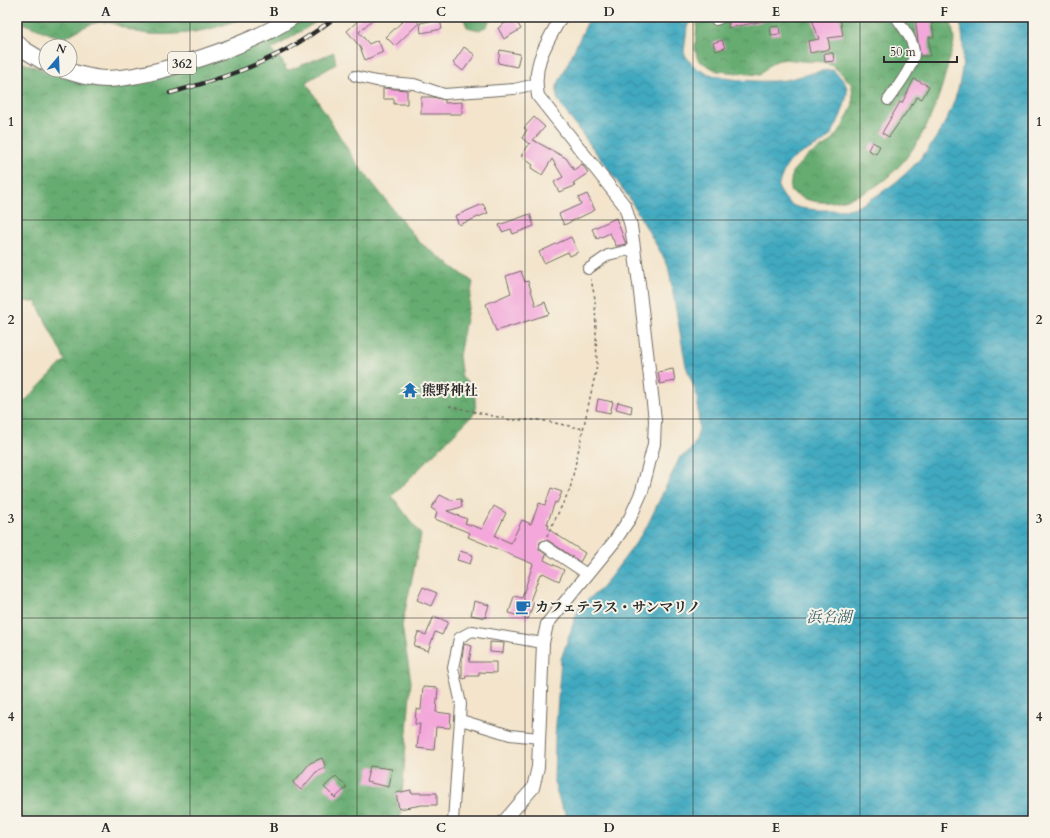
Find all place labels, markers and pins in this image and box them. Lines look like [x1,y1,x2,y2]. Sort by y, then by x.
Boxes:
temple icon: 熊野神社 [401,381,419,399]
place label: 熊野神社 [422,381,478,400]
cafe icon: カフェテラス・サンマリノ [514,598,532,616]
place label: カフェテラス・サンマリノ [535,598,701,617]

